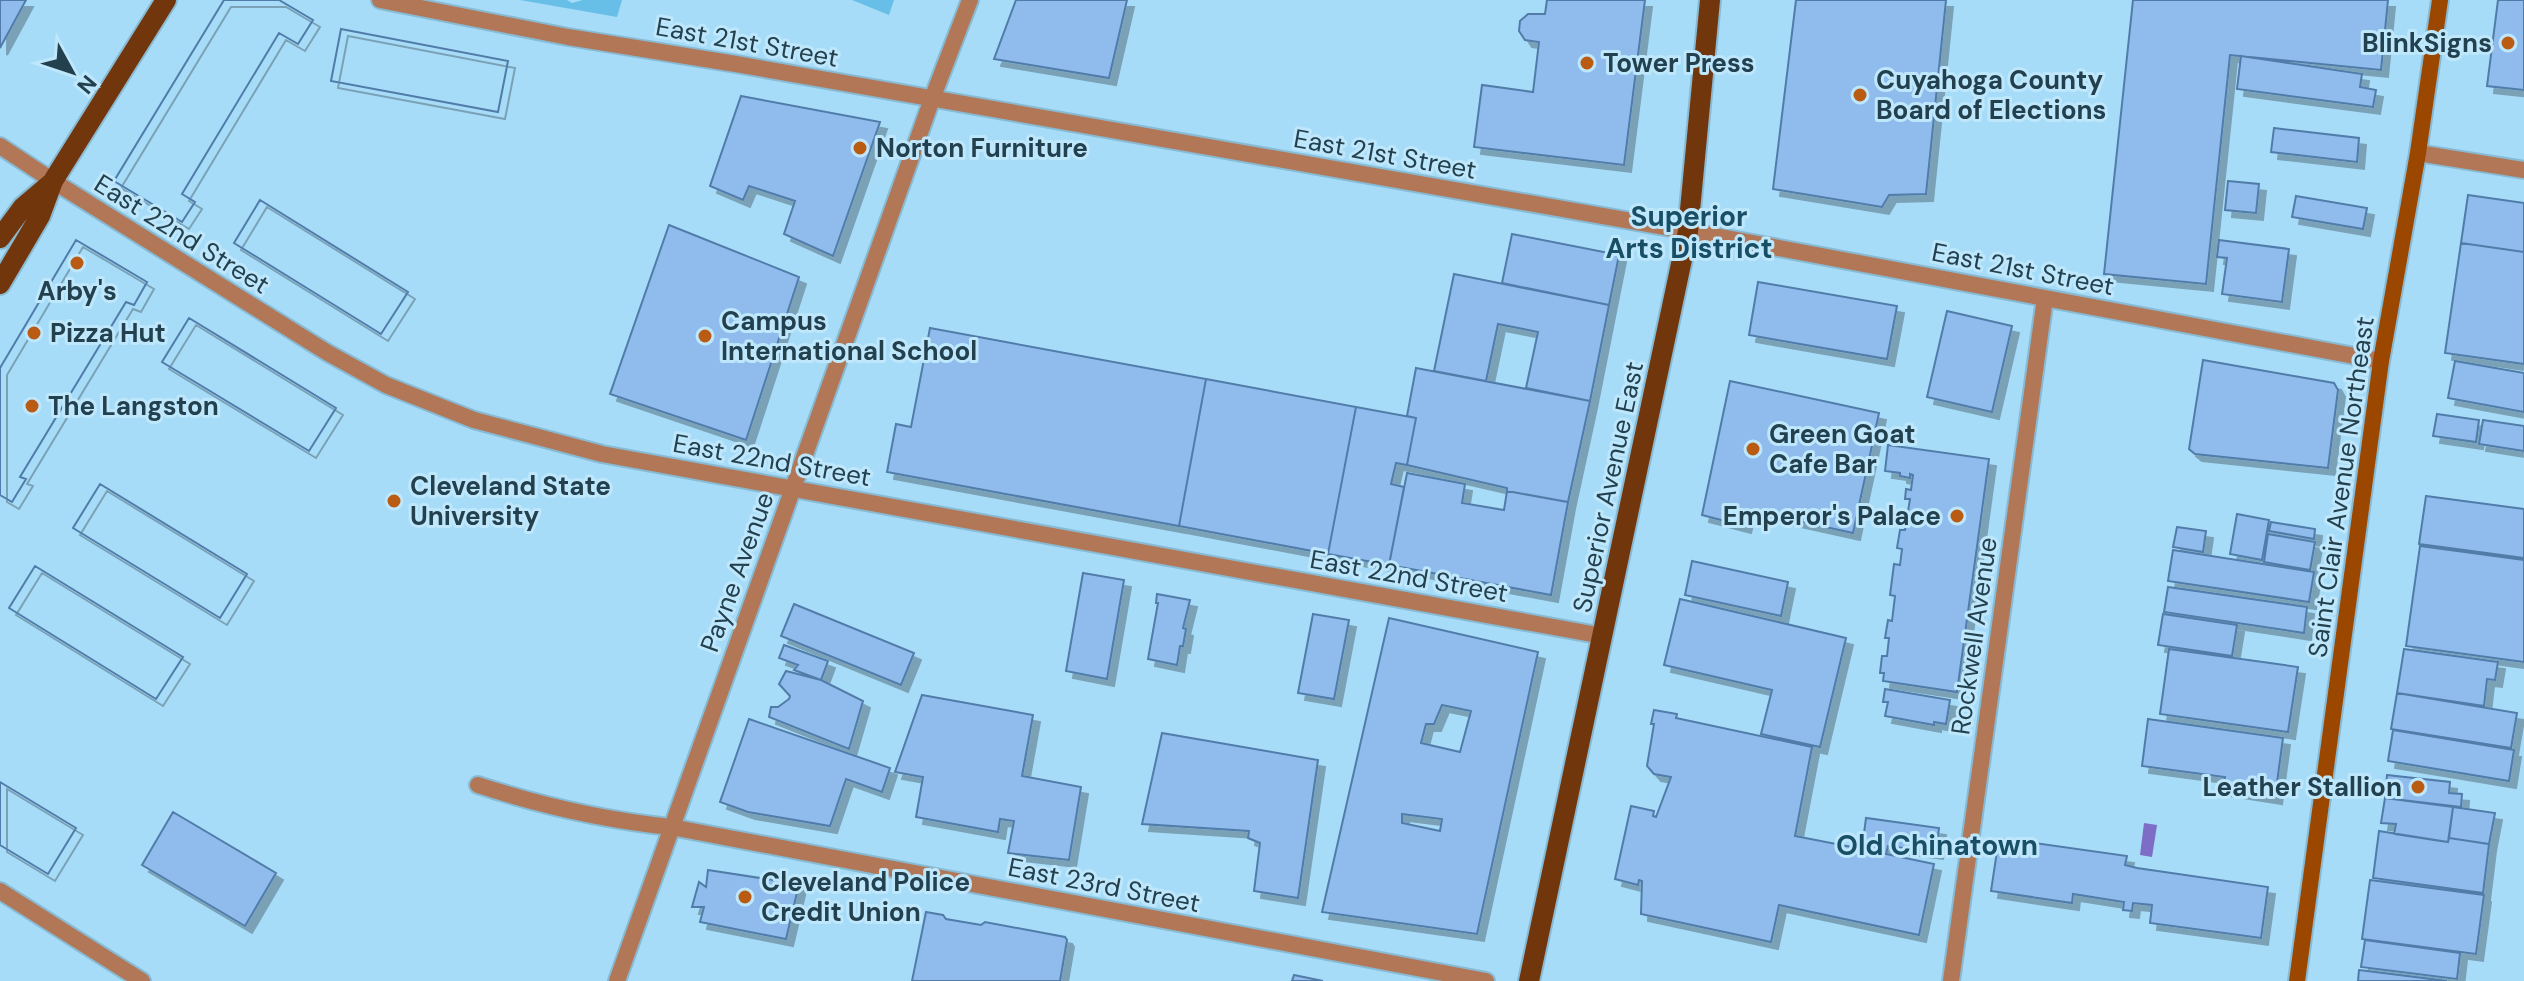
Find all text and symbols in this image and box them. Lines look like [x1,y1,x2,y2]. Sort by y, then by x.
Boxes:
street label: East 21st Street [653,9,841,75]
place label: BlinkSigns [2362,26,2492,60]
north arrow [32,32,112,112]
marker: BlinkSigns [2499,34,2517,52]
place label: Tower Press [1603,46,1755,80]
marker: Tower Press [1578,54,1596,72]
place label: Cuyahoga County Board of Elections [1876,63,2106,127]
text: N [71,69,103,100]
marker: Cuyahoga County Board of Elections [1851,86,1869,104]
street label: East 21st Street [1291,121,1479,187]
place label: Norton Furniture [876,131,1088,165]
marker: Norton Furniture [851,139,869,157]
street label: East 22nd Street [88,167,276,301]
district label: Superior Arts District [1605,198,1773,267]
street label: East 21st Street [1929,235,2117,303]
marker: Arby's [68,254,86,272]
place label: Arby's [37,274,117,308]
place label: Campus International School [721,304,977,368]
street label: Saint Clair Avenue Northeast [2300,314,2382,660]
place label: Pizza Hut [50,316,166,350]
marker: Pizza Hut [25,324,43,342]
marker: Campus International School [696,327,714,345]
street label: Superior Avenue East [1565,358,1651,616]
place label: The Langston [48,389,219,423]
marker: The Langston [23,397,41,415]
place label: Green Goat Cafe Bar [1769,417,1916,481]
street label: East 22nd Street [670,426,874,494]
marker: Green Goat Cafe Bar [1744,440,1762,458]
place label: Cleveland State University [410,469,611,533]
street label: Payne Avenue [692,487,782,657]
marker: Cleveland State University [385,492,403,510]
place label: Emperor's Palace [1723,499,1941,533]
marker: Emperor's Palace [1948,507,1966,525]
street label: Rockwell Avenue [1943,535,2005,737]
street label: East 22nd Street [1307,542,1511,610]
place label: Leather Stallion [2203,770,2402,804]
marker: Leather Stallion [2409,778,2427,796]
district label: Old Chinatown [1836,827,2038,864]
street label: East 23rd Street [1005,850,1203,920]
place label: Cleveland Police Credit Union [761,865,970,929]
marker: Cleveland Police Credit Union [736,888,754,906]

